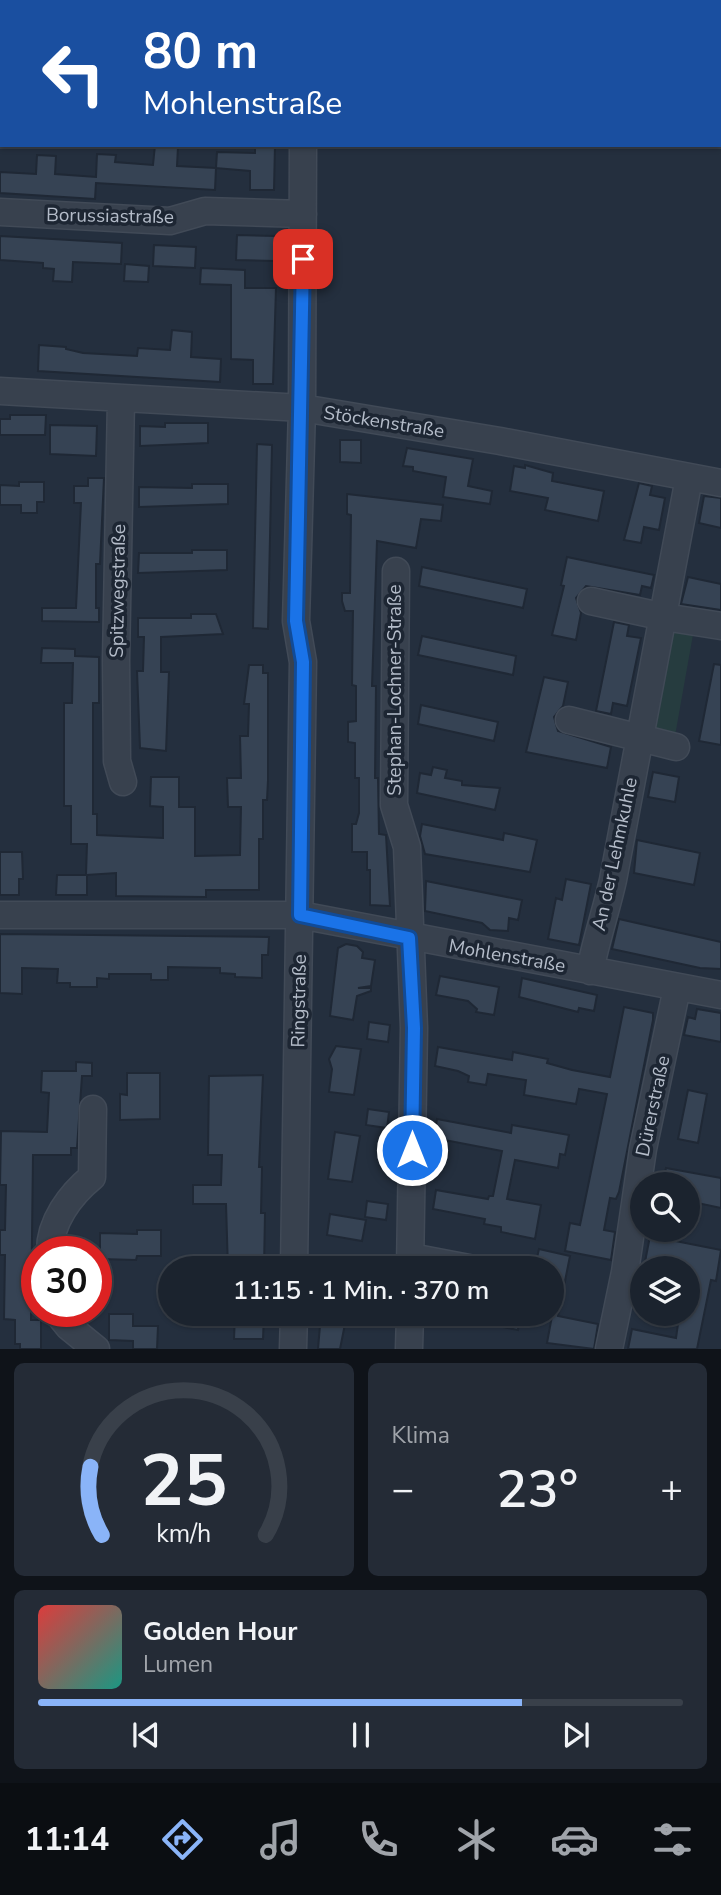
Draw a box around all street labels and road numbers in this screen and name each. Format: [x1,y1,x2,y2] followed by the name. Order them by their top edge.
[46,202,174,230] street label: Borussiastraße
[322,400,446,444] street label: Stöckenstraße
[104,524,132,658] street label: Spitzwegstraße
[382,584,408,796] street label: Stephan-Lochner-Straße
[586,775,644,933] street label: An der Lehmkuhle
[446,933,568,979] street label: Mohlenstraße
[285,954,313,1048] street label: Ringstraße
[630,1053,676,1159] street label: Dürerstraße

